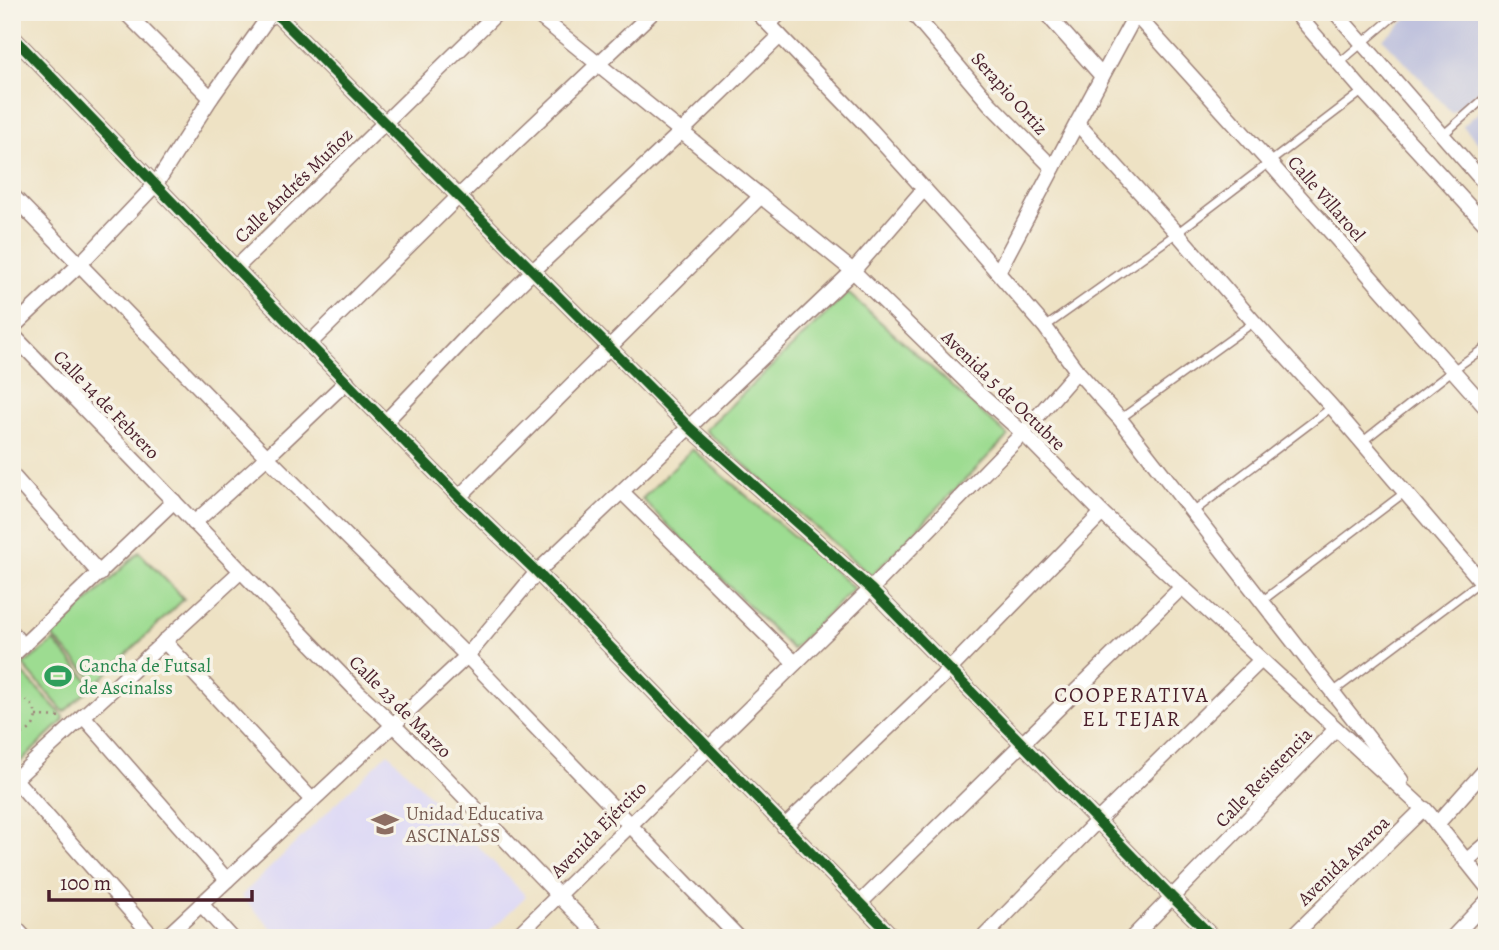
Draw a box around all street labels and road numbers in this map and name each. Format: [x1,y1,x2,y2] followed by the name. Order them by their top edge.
[965,46,1054,141] street label: Serapio Ortiz
[229,122,359,249] street label: Calle Andrés Muñoz
[1282,150,1371,248] street label: Calle Villaroel
[935,324,1071,457] street label: Avenida 5 de Octubre
[47,344,165,465] street label: Calle 14 de Febrero
[343,650,457,764] street label: Calle 23 de Marzo
[1209,722,1318,833] street label: Calle Resistencia
[544,776,653,884] street label: Avenida Ejército
[1291,810,1396,912] street label: Avenida Avaroa

